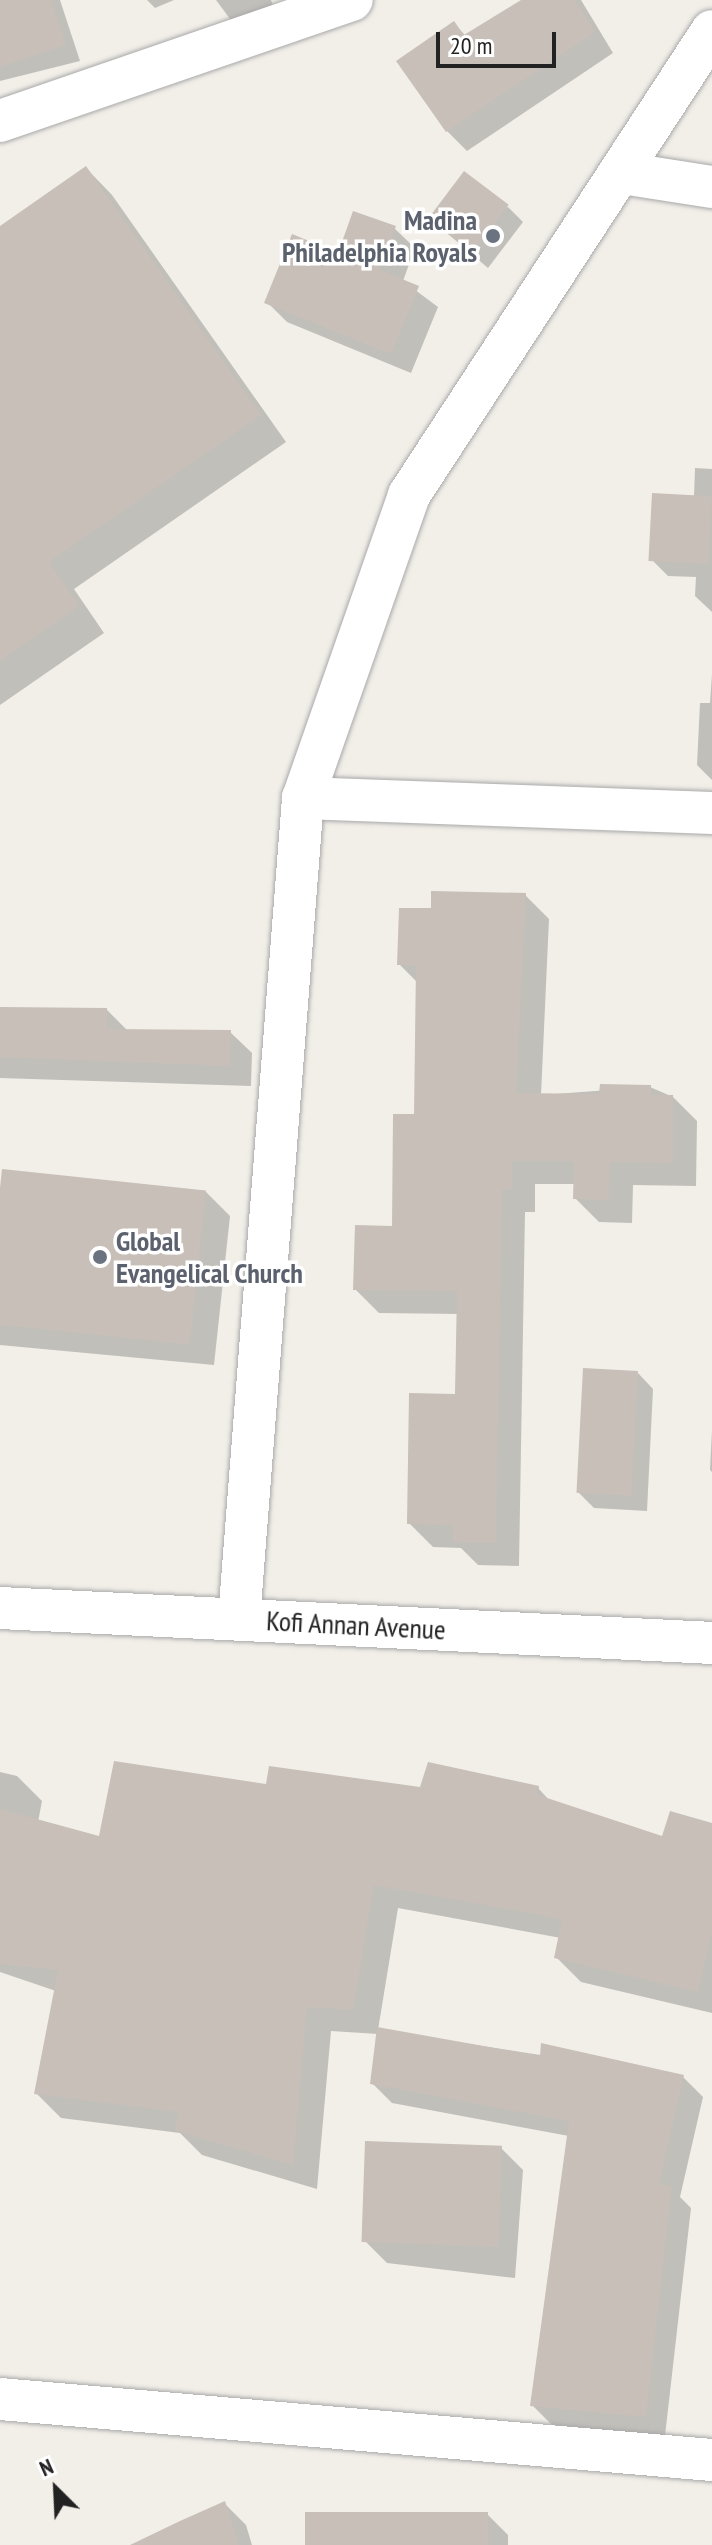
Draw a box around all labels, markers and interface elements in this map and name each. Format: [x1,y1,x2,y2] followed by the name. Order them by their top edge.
[440,16,560,66] scale bar
[450,30,492,61] text: 20 m
[282,203,477,269] place label: Madina Philadelphia Royals
[484,227,502,245] marker: Madina Philadelphia Royals
[116,1224,303,1290] place label: Global Evangelical Church
[91,1248,109,1266] marker: Global Evangelical Church
[265,1603,447,1647] street label: Kofi Annan Avenue
[16,2449,96,2529] north arrow
[35,2452,57,2482] text: N

